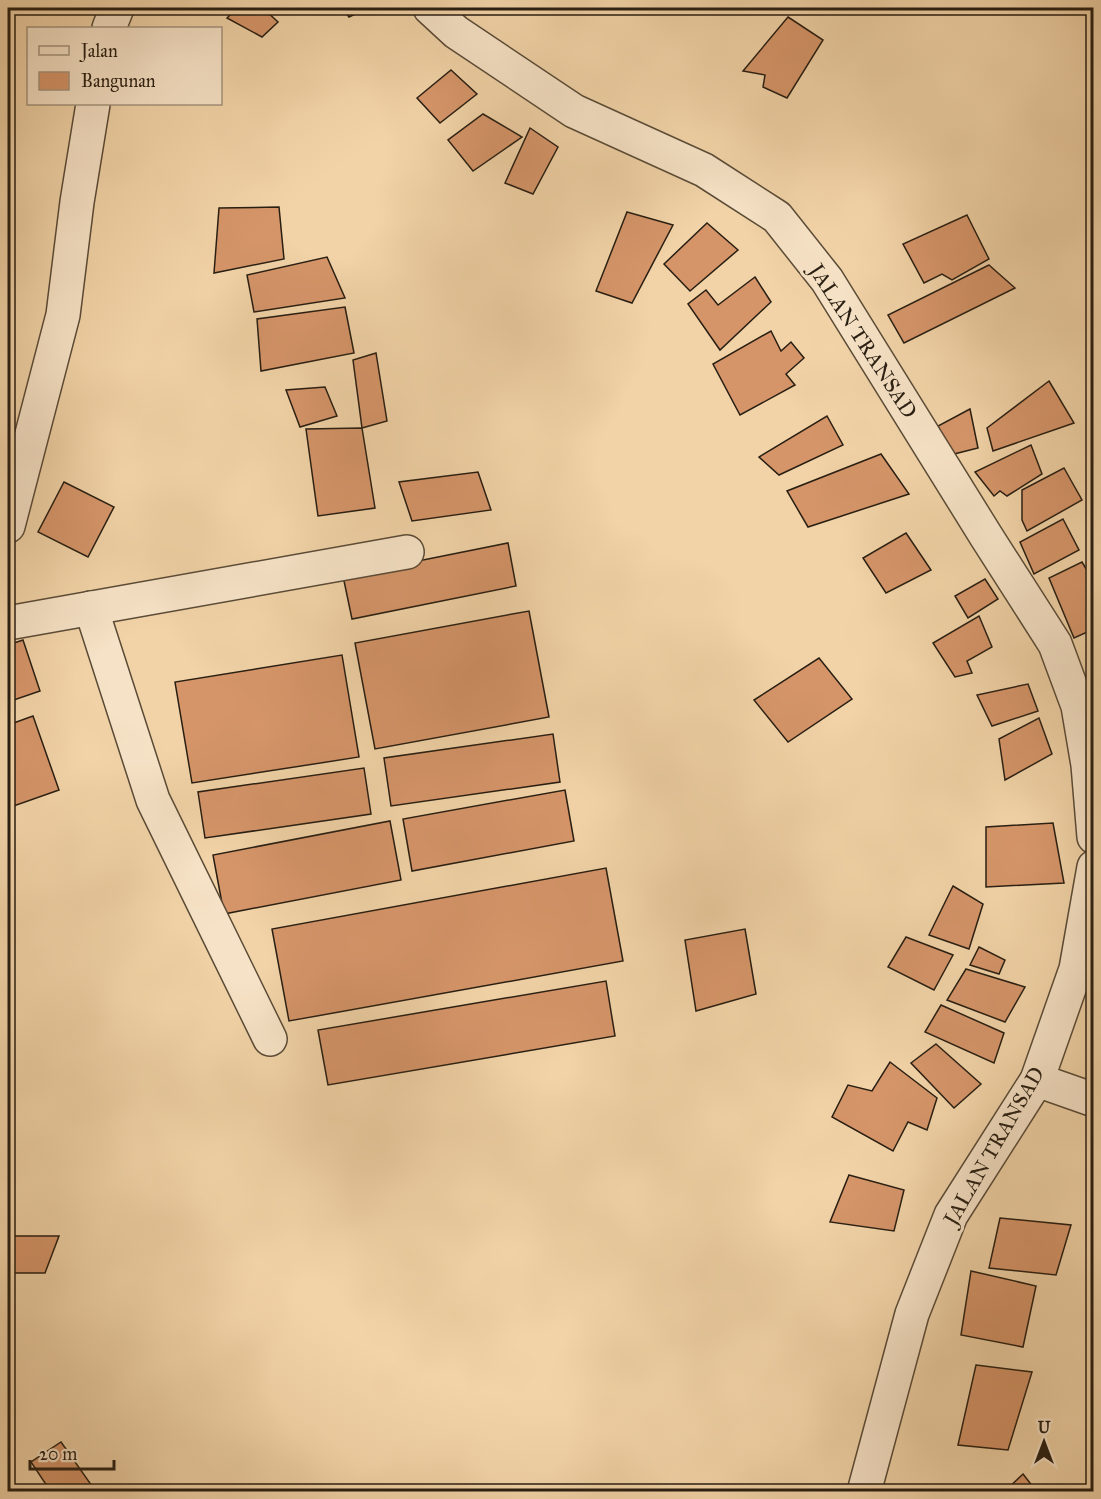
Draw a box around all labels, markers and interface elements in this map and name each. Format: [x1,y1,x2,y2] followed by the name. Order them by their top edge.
[27,27,222,105] legend
[79,40,118,63] text: Jalan
[81,70,156,93] text: Bangunan
[802,257,923,423] street label: JALAN TRANSAD
[937,1062,1050,1232] street label: JALAN TRANSAD
[1014,1412,1074,1472] north arrow
[1038,1418,1051,1437] text: U
[30,1433,114,1471] scale bar
[39,1443,77,1465] text: 20 m

